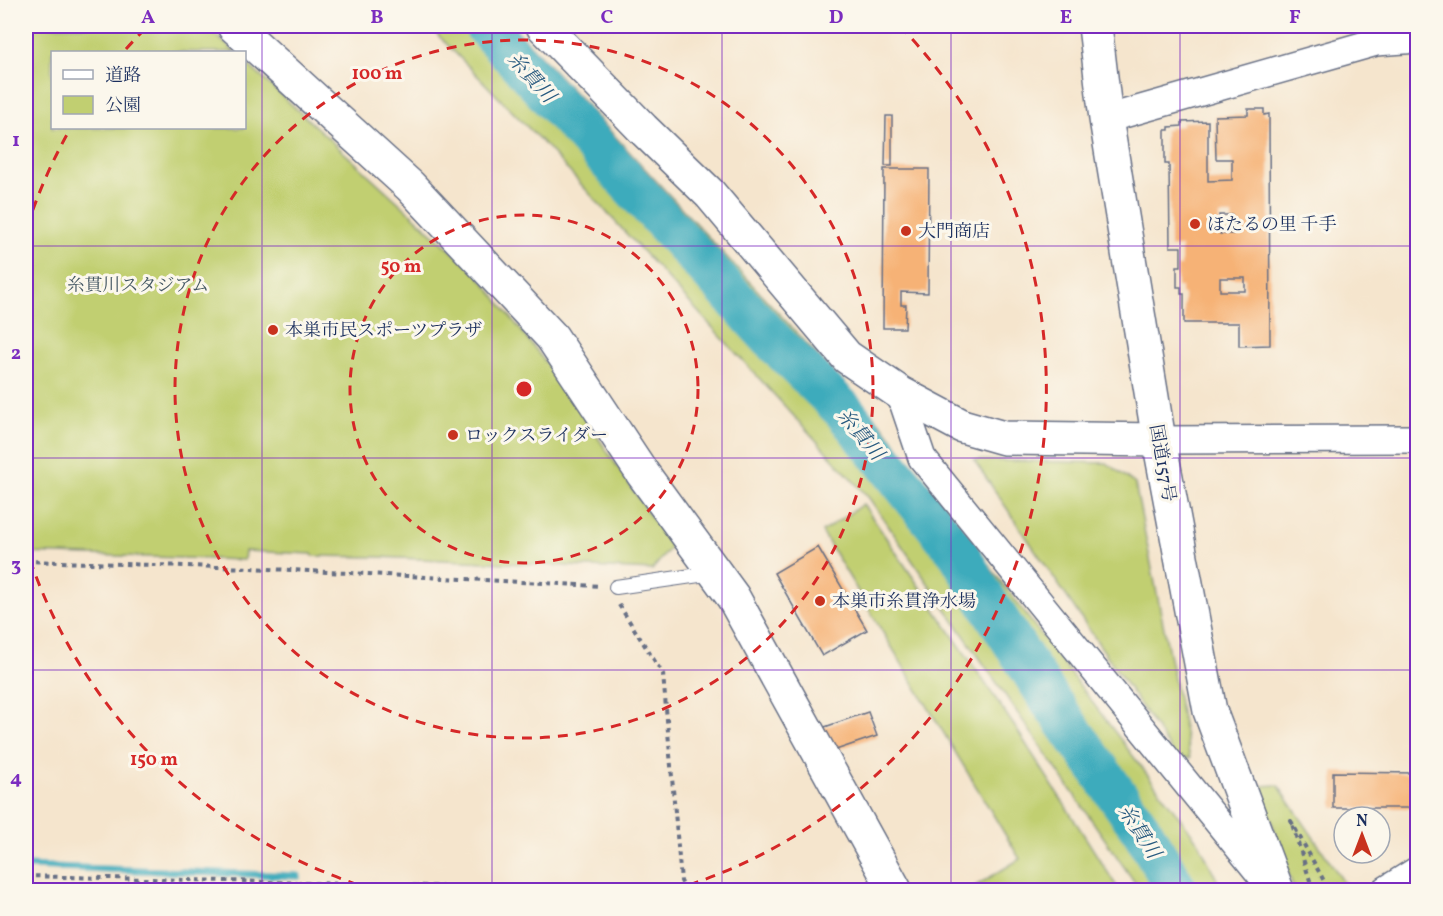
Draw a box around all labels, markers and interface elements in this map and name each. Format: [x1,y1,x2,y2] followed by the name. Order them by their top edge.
[141,4,155,32] text: A
[370,4,384,32] text: B
[601,4,614,32] text: C
[829,4,843,32] text: D
[1060,4,1072,32] text: E
[1289,4,1301,32] text: F
[500,47,562,111] water label: 糸貫川
[51,51,246,129] legend
[352,62,402,87] text: 100 m
[105,64,141,89] text: 道路
[105,94,141,119] text: 公園
[12,127,20,155] text: 1
[1207,213,1337,238] place label: ほたるの里 千手
[1188,217,1202,231] marker: ほたるの里 千手
[918,220,990,245] place label: 大門商店
[899,224,913,238] marker: 大門商店
[381,255,421,280] text: 50 m
[67,274,209,299] park label: 糸貫川スタジアム
[285,319,482,344] place label: 本巣市民スポーツプラザ
[266,323,280,337] marker: 本巣市民スポーツプラザ
[11,340,21,368] text: 2
[514,379,534,399] centre of rings
[829,403,891,469] water label: 糸貫川
[1142,422,1181,504] street label: 国道157号
[465,424,608,449] place label: ロックスライダー
[446,428,460,442] marker: ロックスライダー
[11,552,21,580] text: 3
[832,590,976,615] place label: 本巣市糸貫浄水場
[813,594,827,608] marker: 本巣市糸貫浄水場
[130,748,178,773] text: 150 m
[10,765,22,793] text: 4
[1110,799,1167,867] water label: 糸貫川
[1332,805,1392,865] north arrow
[1356,811,1368,833] text: N

